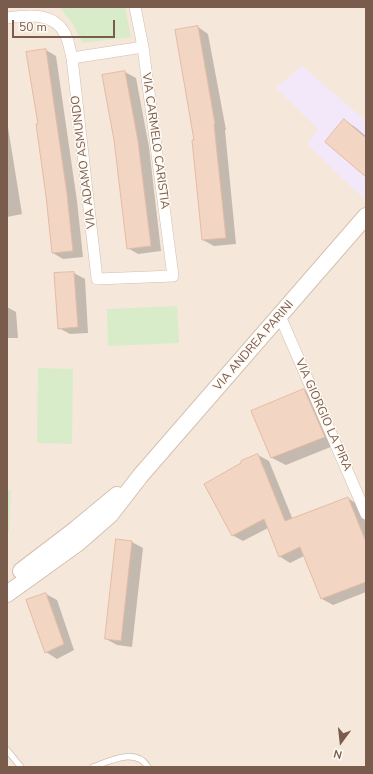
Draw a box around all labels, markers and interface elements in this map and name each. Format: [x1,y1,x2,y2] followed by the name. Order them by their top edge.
[14,12,117,38] scale bar
[19,19,47,35] text: 50 m
[138,72,172,210] street label: VIA CARMELO CARISTIA
[69,95,99,229] street label: VIA ADAMO ASMUNDO
[211,298,297,394] street label: VIA ANDREA PARINI
[292,357,354,473] street label: VIA GIORGIO LA PIRA
[321,722,361,762] north arrow
[332,746,344,762] text: N

